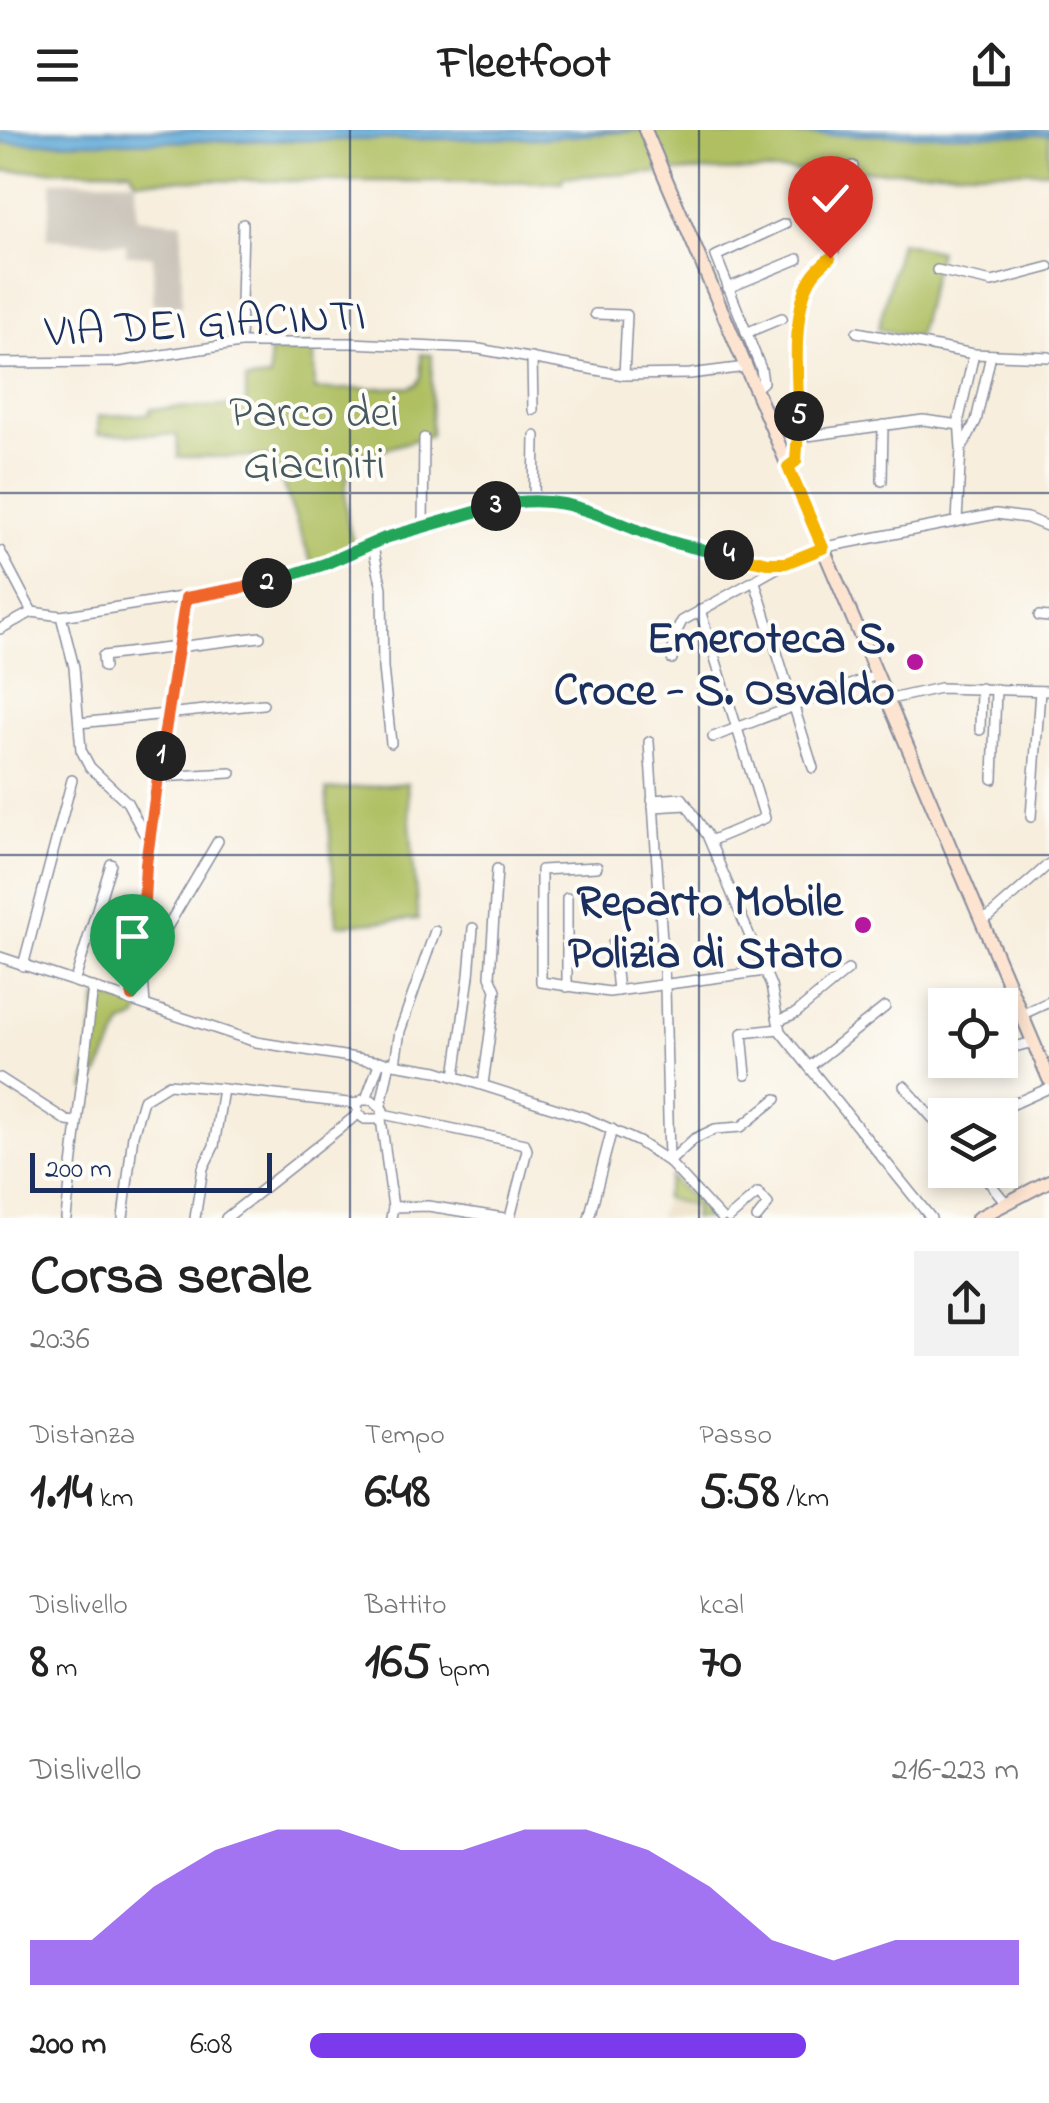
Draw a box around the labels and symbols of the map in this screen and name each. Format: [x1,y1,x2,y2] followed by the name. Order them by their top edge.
[788,156,873,259] pin
[42,285,367,367] street label: VIA DEI GIACINTI
[229,382,399,500] park label: Parco dei Giaciniti
[774,391,824,441] pin: 5
[471,481,521,531] pin: 3
[704,530,754,580] pin: 4
[242,558,292,608] pin: 2
[554,608,895,726] place label: Emeroteca S. Croce - S. Osvaldo
[904,651,926,673] marker: Emeroteca S. Croce - S. Osvaldo
[136,731,186,781] pin: 1
[568,871,845,989] place label: Reparto Mobile Polizia di Stato
[90,894,175,997] pin
[852,914,874,936] marker: Reparto Mobile Polizia di Stato
[30,1148,272,1192] scale bar

